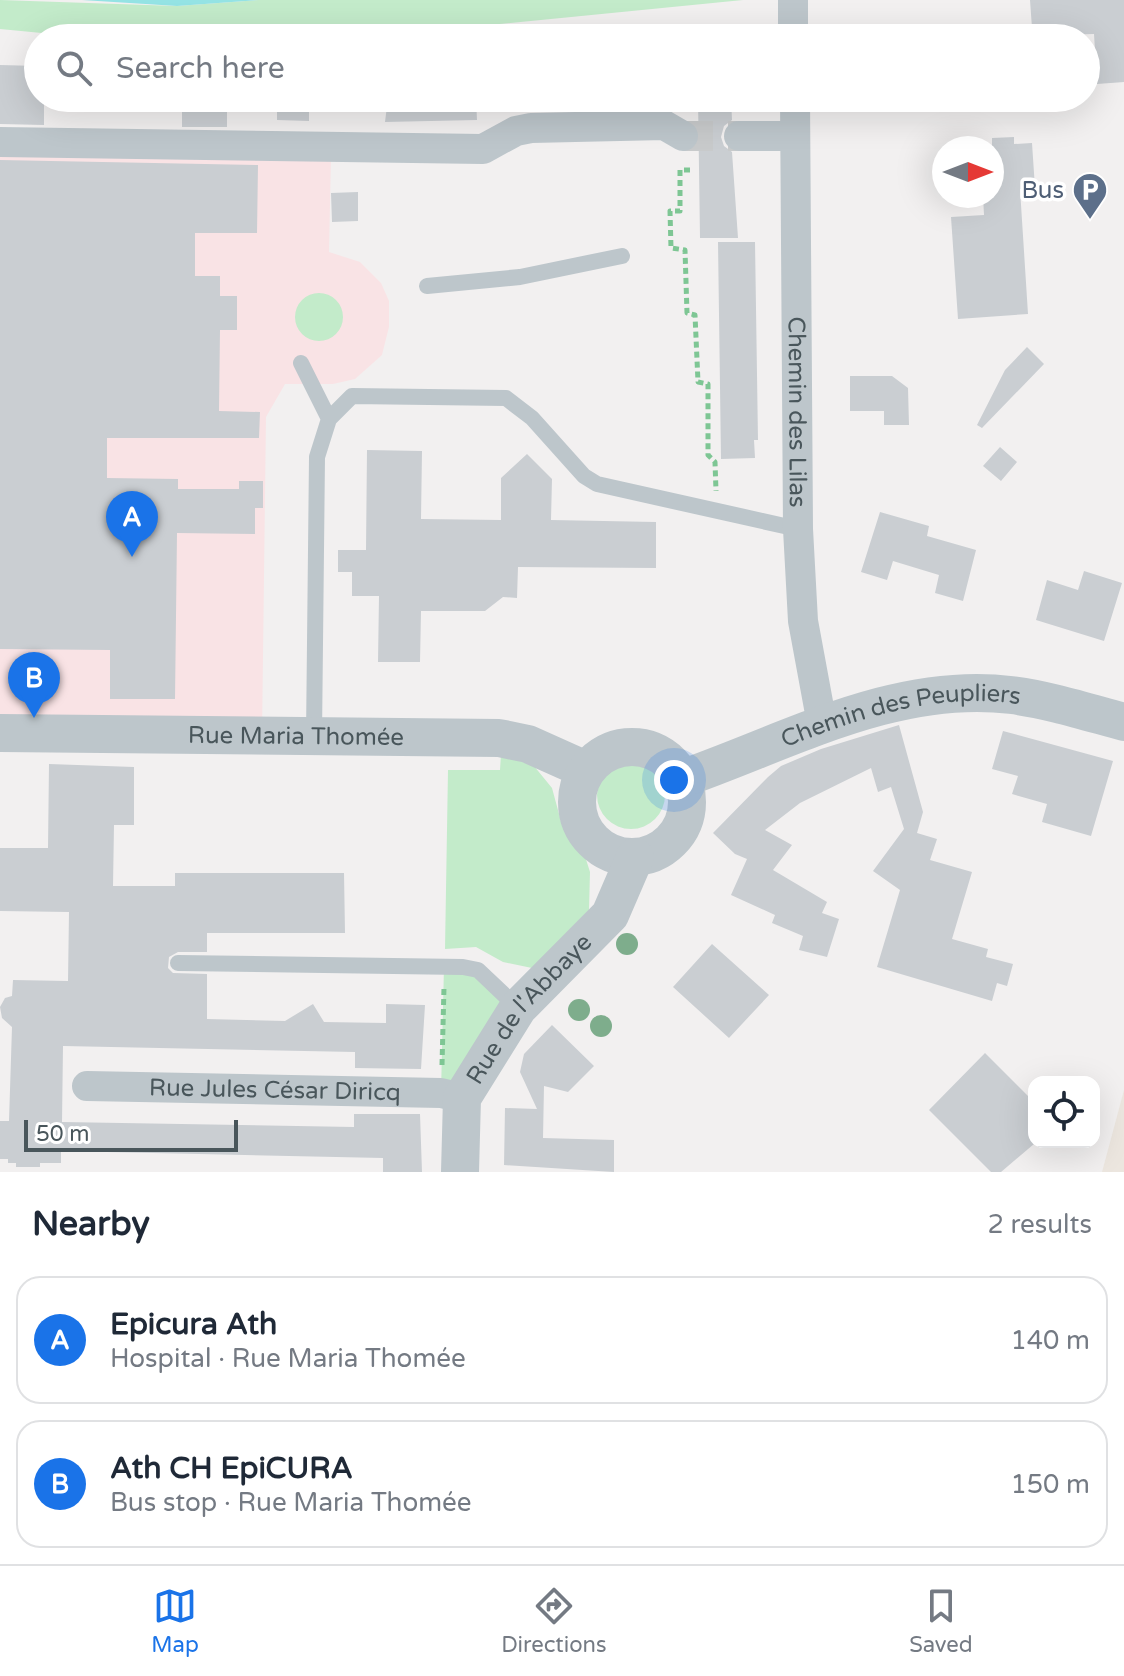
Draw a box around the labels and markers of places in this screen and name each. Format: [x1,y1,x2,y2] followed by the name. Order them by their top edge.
[1071,171,1109,221] parking icon: Bus
[1021,176,1064,205] place label: Bus
[106,491,158,557] pin: A
[8,652,60,718] pin: B

